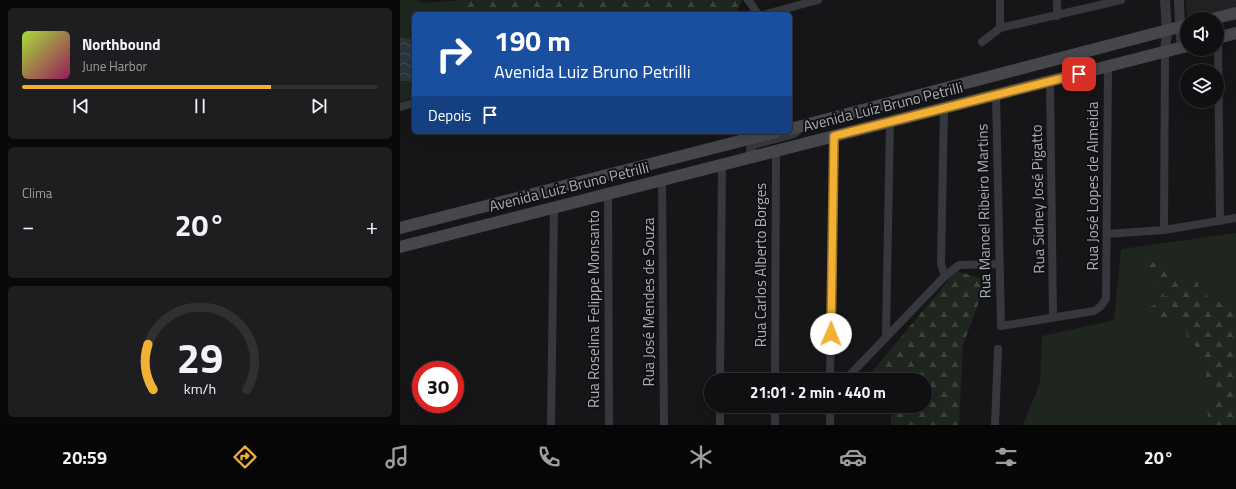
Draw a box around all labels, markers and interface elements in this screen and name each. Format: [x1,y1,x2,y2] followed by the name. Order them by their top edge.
[1180,12,1224,108] map controls
[1180,12,1224,56] button: sound
[494,19,571,62] text: 190 m
[428,28,480,80] icon: right
[82,33,161,56] text: Northbound
[82,56,147,76] text: June Harbor
[1062,57,1096,91] pin
[494,58,691,85] text: Avenida Luiz Bruno Petrilli
[1068,63,1090,85] icon: arrive
[1180,64,1224,108] button: layers
[801,76,965,137] street label: Avenida Luiz Bruno Petrilli
[70,95,92,117] icon: previous
[189,95,211,117] icon: pause
[308,95,330,117] icon: next
[1081,101,1104,270] street label: Rua José Lopes de Almeida
[428,104,471,127] text: Depois
[479,104,501,126] icon: arrive
[970,123,997,299] street label: Rua Manoel Ribeiro Martins
[1025,124,1050,274] street label: Rua Sidney José Pigatto
[487,156,651,217] street label: Avenida Luiz Bruno Petrilli
[22,183,52,203] text: Clima
[749,183,772,347] street label: Rua Carlos Alberto Borges
[175,202,225,248] text: 20°
[22,209,34,243] text: −
[366,209,378,243] text: +
[582,210,605,408] street label: Rua Roselina Felippe Monsanto
[637,217,660,387] street label: Rua José Mendes de Souza
[810,313,852,355] position arrow
[177,325,223,388] text: 29
[412,361,464,413] speed limit sign: 30
[184,377,216,399] text: km/h
[750,381,886,404] text: 21:01 · 2 min · 440 m
[231,443,259,471] icon: directions
[383,443,411,471] icon: music
[535,443,563,471] icon: phone
[687,443,715,471] icon: climate
[839,443,867,471] icon: car
[992,443,1020,471] icon: filters
[62,444,107,471] text: 20:59
[1144,444,1174,471] text: 20°

